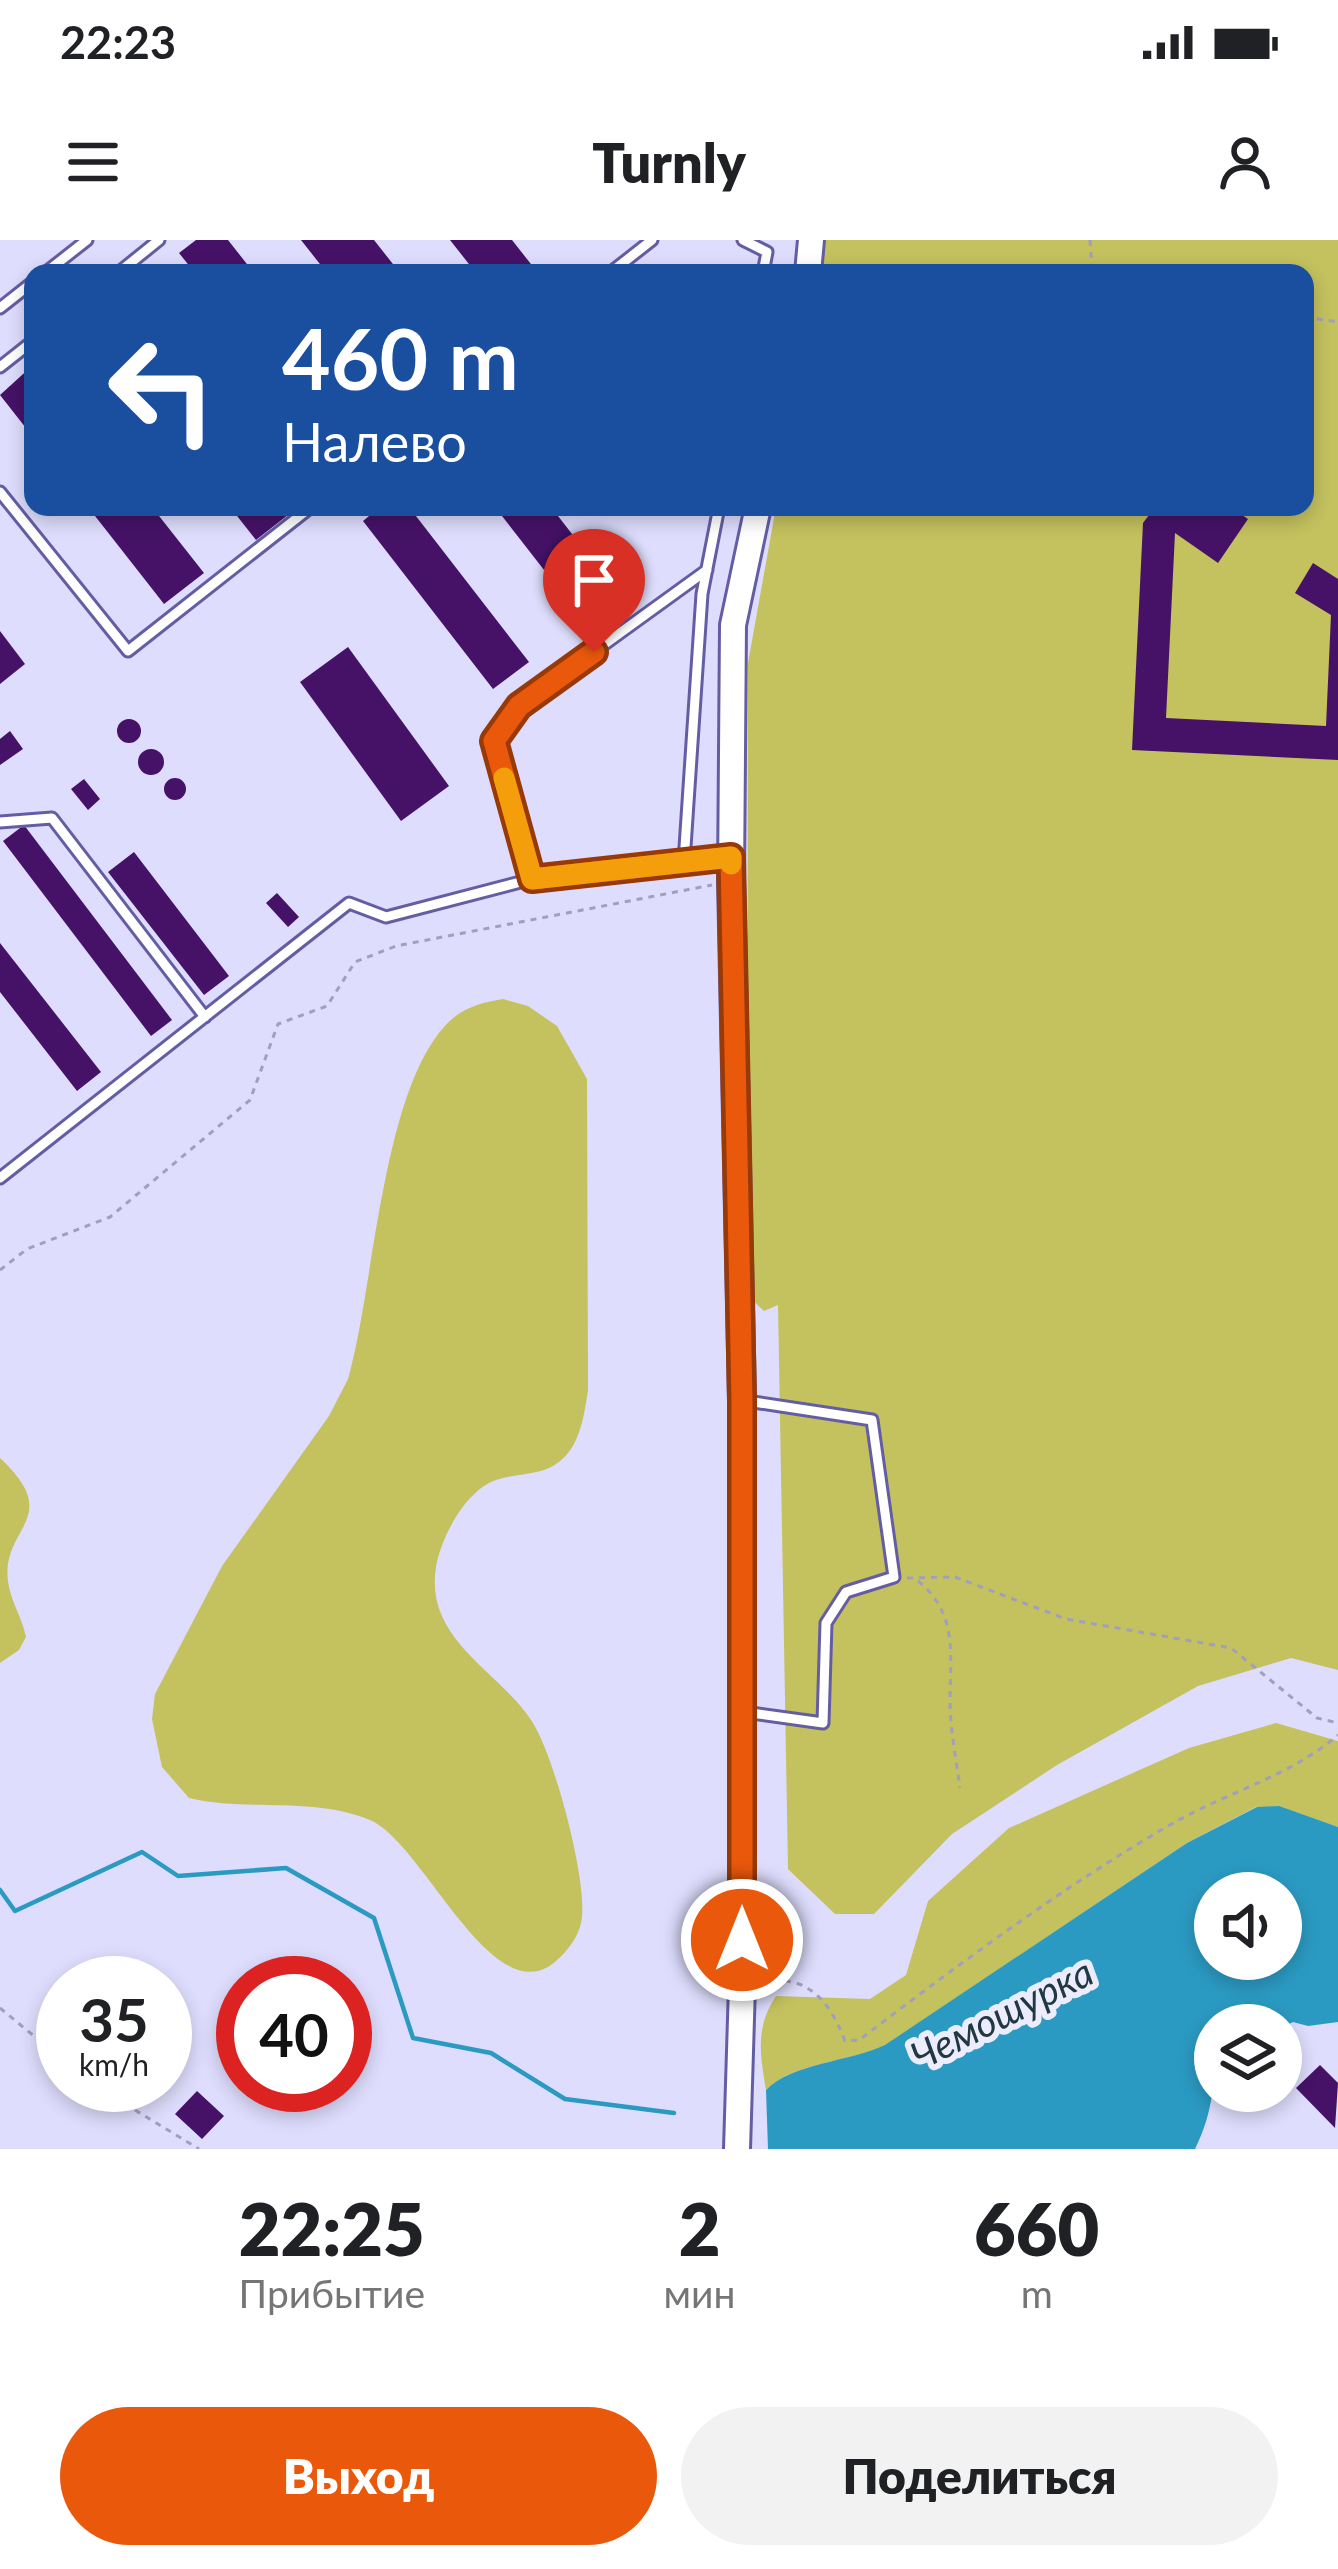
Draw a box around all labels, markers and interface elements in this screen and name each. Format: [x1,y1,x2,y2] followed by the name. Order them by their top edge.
[60,15,176,69] text: 22:23
[60,129,126,195] icon: menu
[1212,129,1278,195] icon: person
[592,130,746,195] text: Turnly
[282,307,519,408] text: 460 m
[84,312,240,468] icon: left
[282,409,467,474] text: Налево
[543,529,645,652] pin
[561,547,627,613] icon: arrive
[1194,1872,1302,2112] map controls
[1194,1872,1302,1980] button: sound
[679,1877,805,2003] position arrow
[903,1948,1100,2078] water label: Чемошурка
[216,1956,372,2112] speed limit sign: 40
[79,1983,149,2055] text: 35
[1194,2004,1302,2112] button: layers
[79,2046,149,2082] text: km/h
[239,2185,425,2271] text: 22:25
[679,2185,720,2271] text: 2
[974,2185,1099,2271] text: 660
[239,2270,425,2316] text: Прибытие
[664,2270,736,2316] text: мин
[1021,2270,1053,2316] text: m
[60,2407,657,2545] button: Выход
[681,2407,1278,2545] button: Поделиться

